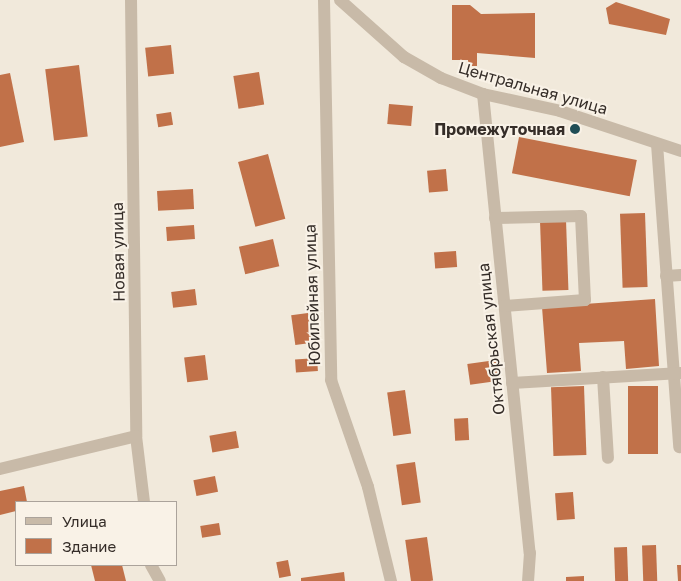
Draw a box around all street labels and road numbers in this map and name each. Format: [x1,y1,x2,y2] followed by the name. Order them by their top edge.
[456,57,610,119] street label: Центральная улица
[108,202,128,302] street label: Новая улица
[300,224,324,366] street label: Юбилейная улица
[473,262,509,416] street label: Октябрьская улица

